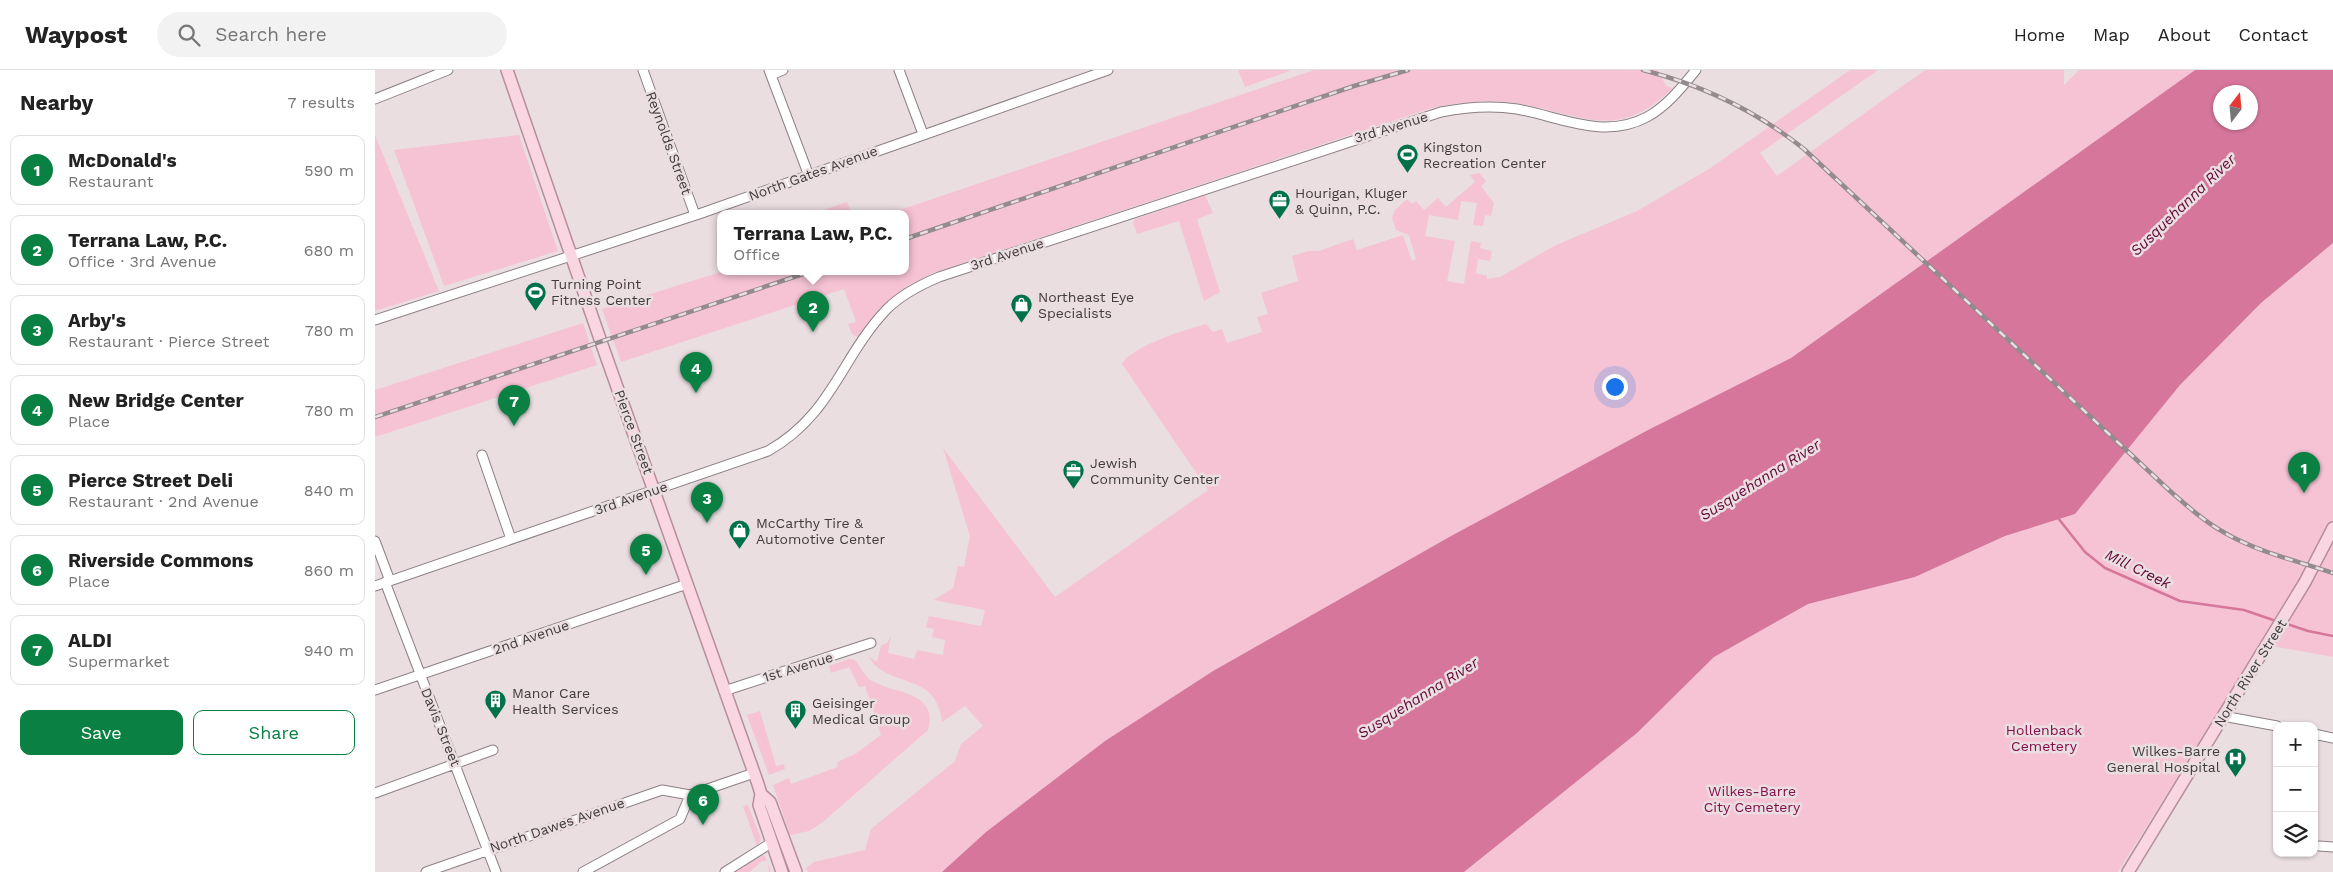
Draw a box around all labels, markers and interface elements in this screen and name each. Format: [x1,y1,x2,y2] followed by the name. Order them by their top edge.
[157,12,507,57] search box
[25,21,127,49] text: Waypost
[175,21,203,49] icon: search
[215,23,327,46] text: Search here
[2014,24,2065,45] text: Home
[2093,24,2130,45] text: Map
[2158,24,2210,45] text: About
[2238,24,2308,45] text: Contact
[2213,85,2258,130] north arrow
[643,89,695,197] street label: Reynolds Street
[20,90,93,115] text: Nearby
[288,93,355,112] text: 7 results
[1352,108,1430,146] street label: 3rd Avenue
[1423,139,1547,171] place label: Kingston Recreation Center
[746,142,880,204] street label: North Gates Avenue
[1395,143,1419,174] sports icon: Kingston Recreation Center
[68,149,177,172] text: McDonald's
[2127,150,2240,260] water label: Susquehanna River
[34,161,40,180] text: 1
[304,161,354,180] text: 590 m
[68,172,154,191] text: Restaurant
[1295,185,1408,217] place label: Hourigan, Kluger & Quinn, P.C.
[1267,189,1291,220] office icon: Hourigan, Kluger & Quinn, P.C.
[717,210,909,275] popup
[733,222,893,245] text: Terrana Law, P.C.
[68,229,227,252] text: Terrana Law, P.C.
[968,235,1046,273] street label: 3rd Avenue
[32,241,42,260] text: 2
[304,241,354,260] text: 680 m
[733,245,780,264] text: Office
[68,252,217,271] text: Office · 3rd Avenue
[551,276,652,308] place label: Turning Point Fitness Center
[523,280,547,311] sports icon: Turning Point Fitness Center
[1038,289,1134,321] place label: Northeast Eye Specialists
[797,291,829,332] pin: 2
[1010,293,1034,324] shop icon: Northeast Eye Specialists
[68,309,126,332] text: Arby's
[32,321,42,340] text: 3
[305,321,354,340] text: 780 m
[68,332,269,351] text: Restaurant · Pierce Street
[680,352,712,393] pin: 4
[1602,374,1628,400] your location
[498,385,530,426] pin: 7
[611,388,657,477] street label: Pierce Street
[68,389,244,412] text: New Bridge Center
[32,401,42,420] text: 4
[305,401,354,420] text: 780 m
[68,412,110,431] text: Place
[1696,435,1825,524] water label: Susquehanna River
[2288,452,2320,493] pin: 1
[1090,455,1219,487] place label: Jewish Community Center
[1062,459,1086,490] office icon: Jewish Community Center
[68,469,233,492] text: Pierce Street Deli
[592,478,670,518] street label: 3rd Avenue
[32,481,42,500] text: 5
[304,481,354,500] text: 840 m
[691,482,723,523] pin: 3
[68,492,259,511] text: Restaurant · 2nd Avenue
[756,515,886,547] place label: McCarthy Tire & Automotive Center
[728,519,752,550] shop icon: McCarthy Tire & Automotive Center
[630,534,662,575] pin: 5
[2102,545,2175,593] water label: Mill Creek
[68,549,253,572] text: Riverside Commons
[32,561,42,580] text: 6
[304,561,354,580] text: 860 m
[68,572,110,591] text: Place
[2210,616,2290,730] street label: North River Street
[491,617,571,657] street label: 2nd Avenue
[68,629,112,652] text: ALDI
[32,641,42,660] text: 7
[304,641,354,660] text: 940 m
[761,649,835,685] street label: 1st Avenue
[68,652,169,671] text: Supermarket
[1354,653,1483,742] water label: Susquehanna River
[418,685,464,769] street label: Davis Street
[512,685,619,717] place label: Manor Care Health Services
[484,689,508,720] building icon: Manor Care Health Services
[812,695,910,727] place label: Geisinger Medical Group
[784,699,808,730] building icon: Geisinger Medical Group
[20,710,183,755] button: Save
[193,710,355,755] button: Share
[2006,722,2082,754] park label: Hollenback Cemetery
[2273,722,2318,857] map controls
[2273,722,2318,767] button: +
[2107,743,2221,775] place label: Wilkes-Barre General Hospital
[2224,747,2248,778] hospital icon: Wilkes-Barre General Hospital
[2273,767,2318,812] button: −
[1704,783,1801,815] park label: Wilkes-Barre City Cemetery
[687,784,719,825] pin: 6
[487,794,627,856] street label: North Dawes Avenue
[2273,812,2318,857] button: layers

